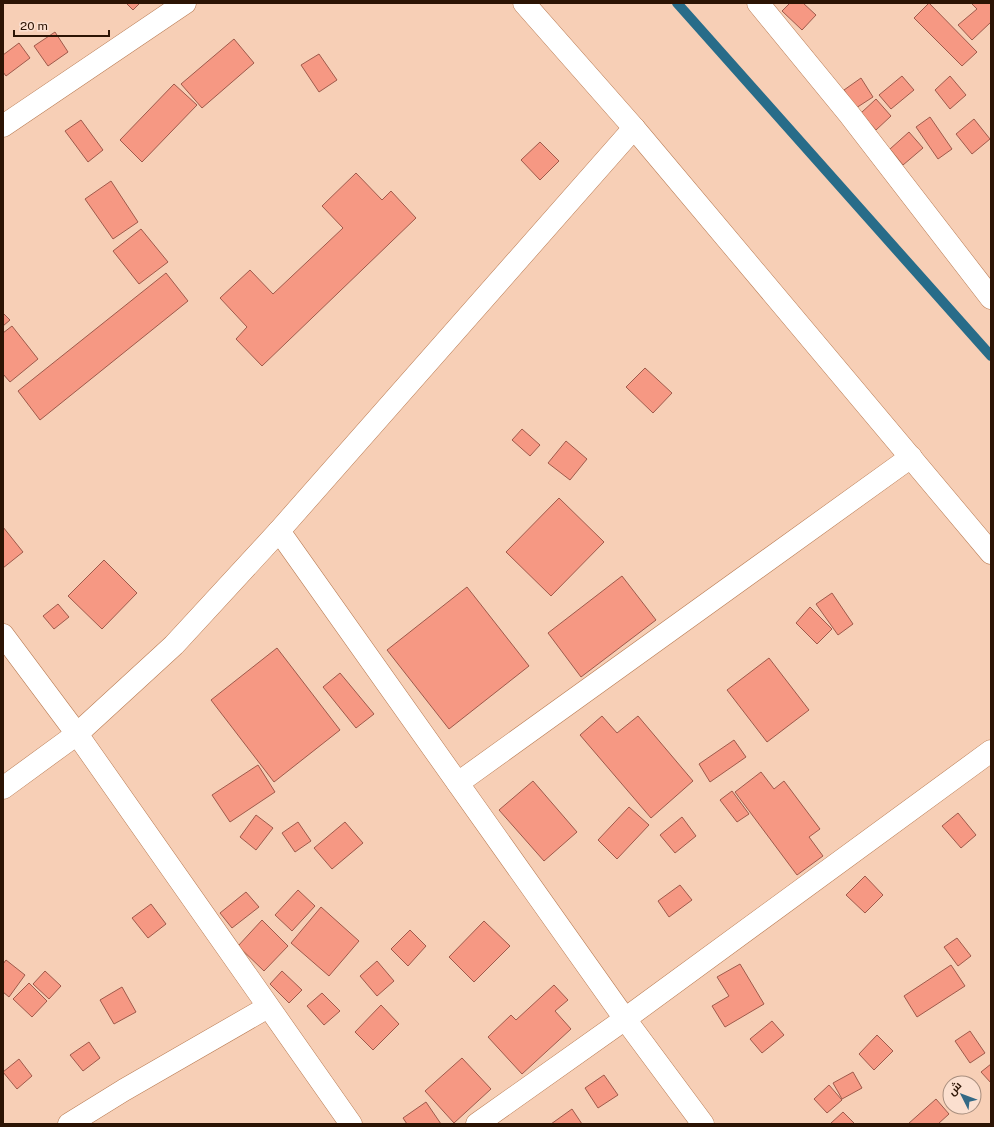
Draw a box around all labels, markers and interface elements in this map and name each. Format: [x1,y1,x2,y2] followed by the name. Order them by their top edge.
[14,12,109,38] scale bar
[20,19,48,33] text: 20 m
[942,1075,982,1115] north arrow
[945,1079,964,1098] text: ش

